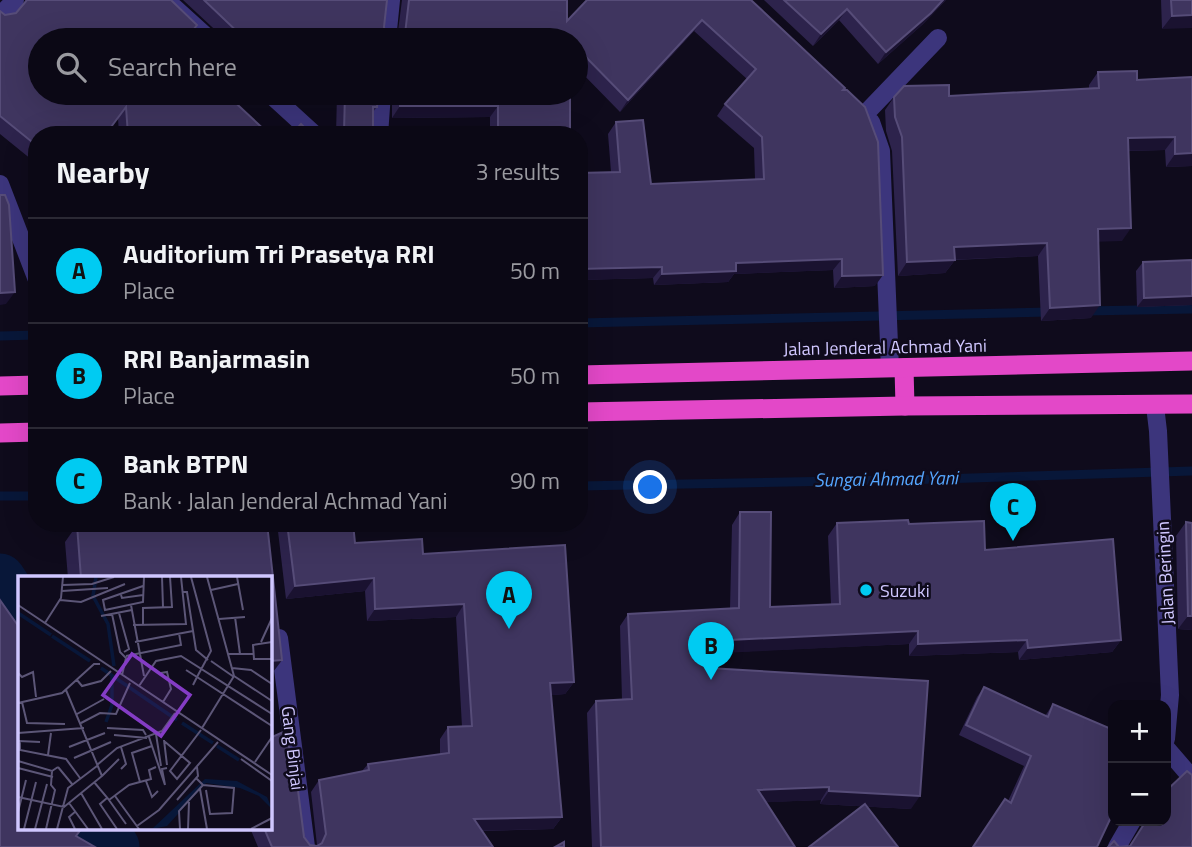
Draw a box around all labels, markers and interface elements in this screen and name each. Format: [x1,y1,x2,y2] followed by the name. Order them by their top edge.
[28,28,588,105] search box
[108,47,237,86] text: Search here
[52,48,90,86] icon: search
[56,149,149,195] text: Nearby
[476,154,560,189] text: 3 results
[123,234,435,273] text: Auditorium Tri Prasetya RRI
[72,253,86,288] text: A
[510,253,560,288] text: 50 m
[123,273,175,308] text: Place
[783,332,987,362] street label: Jalan Jenderal Achmad Yani
[123,339,310,378] text: RRI Banjarmasin
[72,358,86,393] text: B
[510,358,560,393] text: 50 m
[123,378,175,413] text: Place
[123,444,248,483] text: Bank BTPN
[814,462,960,494] water label: Sungai Ahmad Yani
[73,463,85,498] text: C
[510,463,560,498] text: 90 m
[633,470,667,504] your location
[123,483,447,518] text: Bank · Jalan Jenderal Achmad Yani
[990,483,1036,541] pin: C
[1149,520,1181,626] street label: Jalan Beringin
[486,571,532,629] pin: A
[18,576,271,830] inset map
[880,577,930,604] place label: Suzuki
[858,582,874,598] marker: Suzuki
[688,622,734,680] pin: B
[1108,700,1171,826] map controls
[1108,700,1171,763] button: +
[274,704,312,792] street label: Gang Binjai
[1108,763,1171,826] button: −

